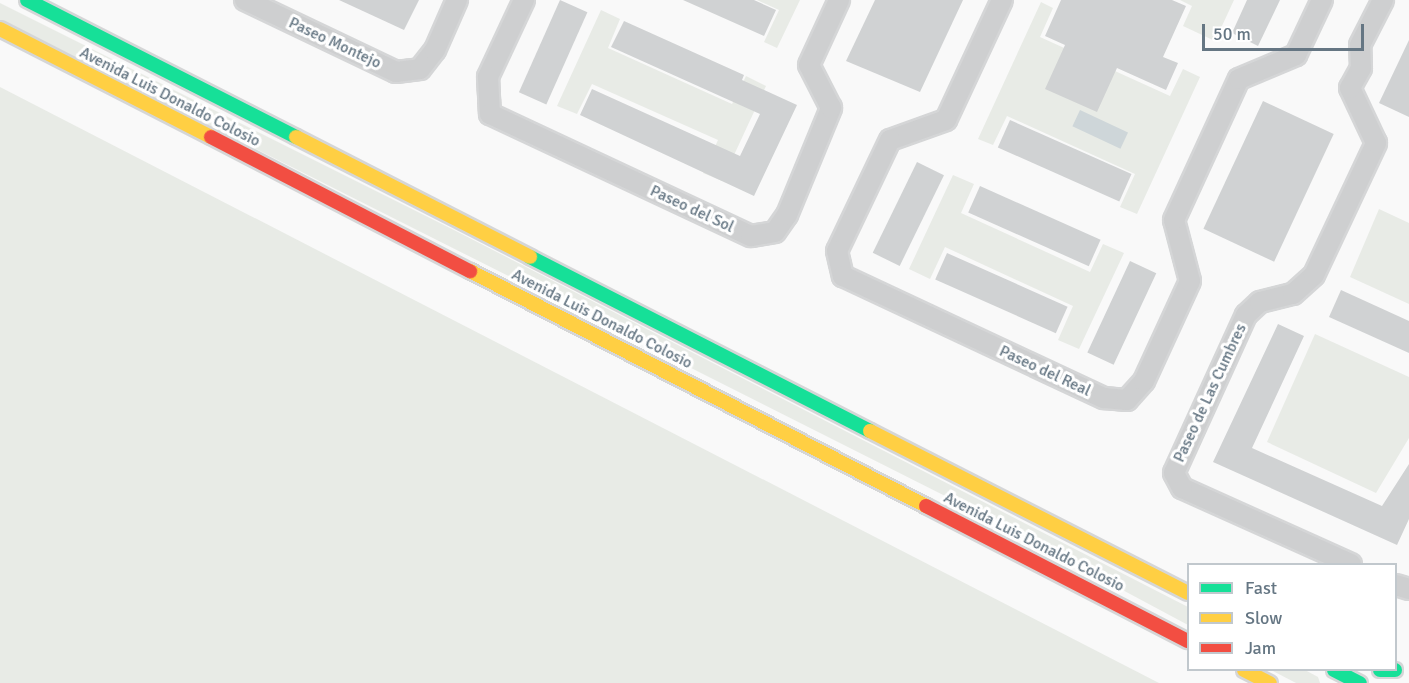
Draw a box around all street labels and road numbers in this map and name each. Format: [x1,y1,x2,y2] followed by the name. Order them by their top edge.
[286,13,384,73] street label: Paseo Montejo
[76,43,264,151] street label: Avenida Luis Donaldo Colosio
[647,181,737,237] street label: Paseo del Sol
[508,265,696,373] street label: Avenida Luis Donaldo Colosio
[1169,321,1251,465] street label: Paseo de Las Cumbres
[996,341,1094,401] street label: Paseo del Real
[940,488,1128,596] street label: Avenida Luis Donaldo Colosio

